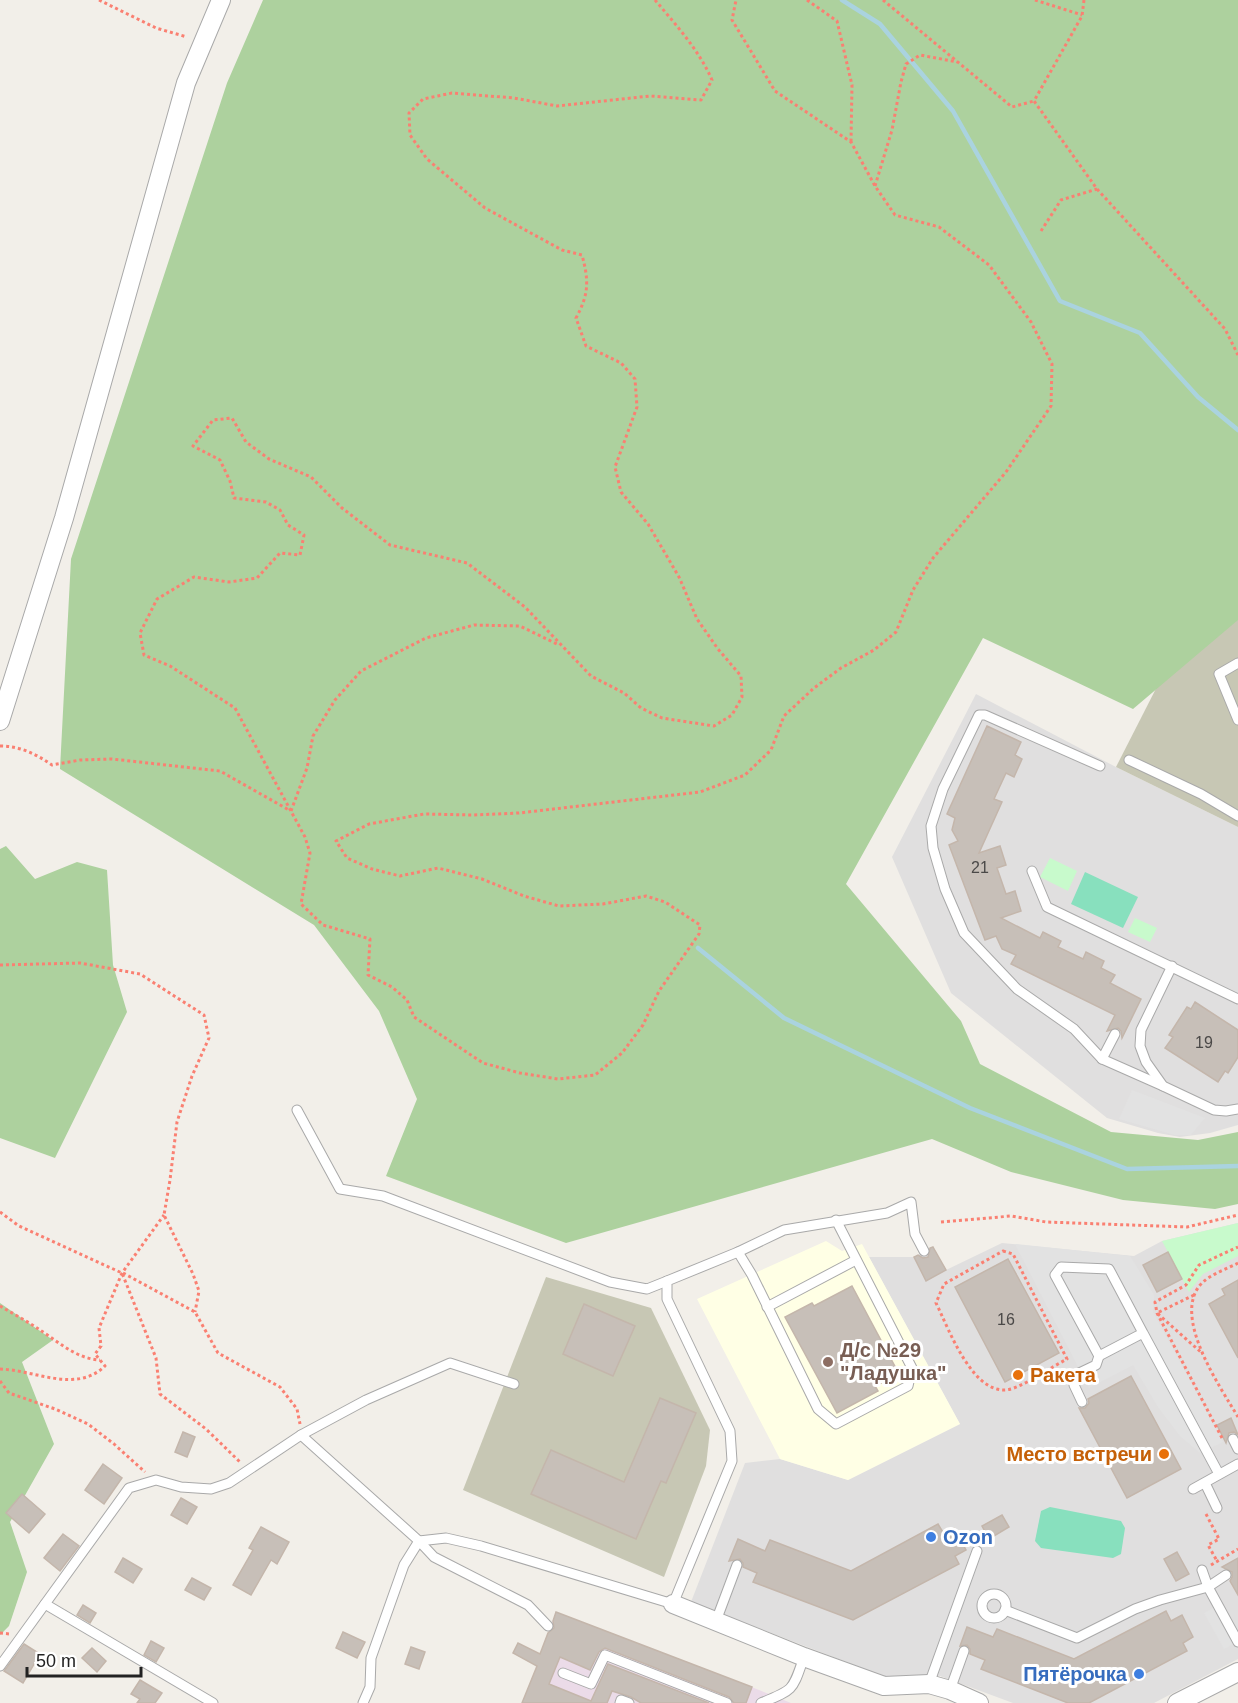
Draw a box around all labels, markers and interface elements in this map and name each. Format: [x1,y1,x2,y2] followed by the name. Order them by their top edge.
[971,859,989,876] house number: 21
[1195,1034,1213,1051] house number: 19
[997,1311,1015,1328] house number: 16
[840,1339,946,1384] place label: Д/с №29 "Ладушка"
[821,1355,835,1369] marker: Д/с №29 "Ладушка"
[1030,1364,1097,1386] place label: Ракета
[1011,1368,1025,1382] marker: Ракета
[1007,1443,1152,1465] place label: Место встречи
[1157,1447,1171,1461] marker: Место встречи
[943,1526,993,1548] place label: Ozon
[924,1530,938,1544] marker: Ozon
[27,1640,141,1678] scale bar
[36,1651,76,1671] text: 50 m
[1023,1663,1128,1685] place label: Пятёрочка
[1132,1667,1146,1681] marker: Пятёрочка

